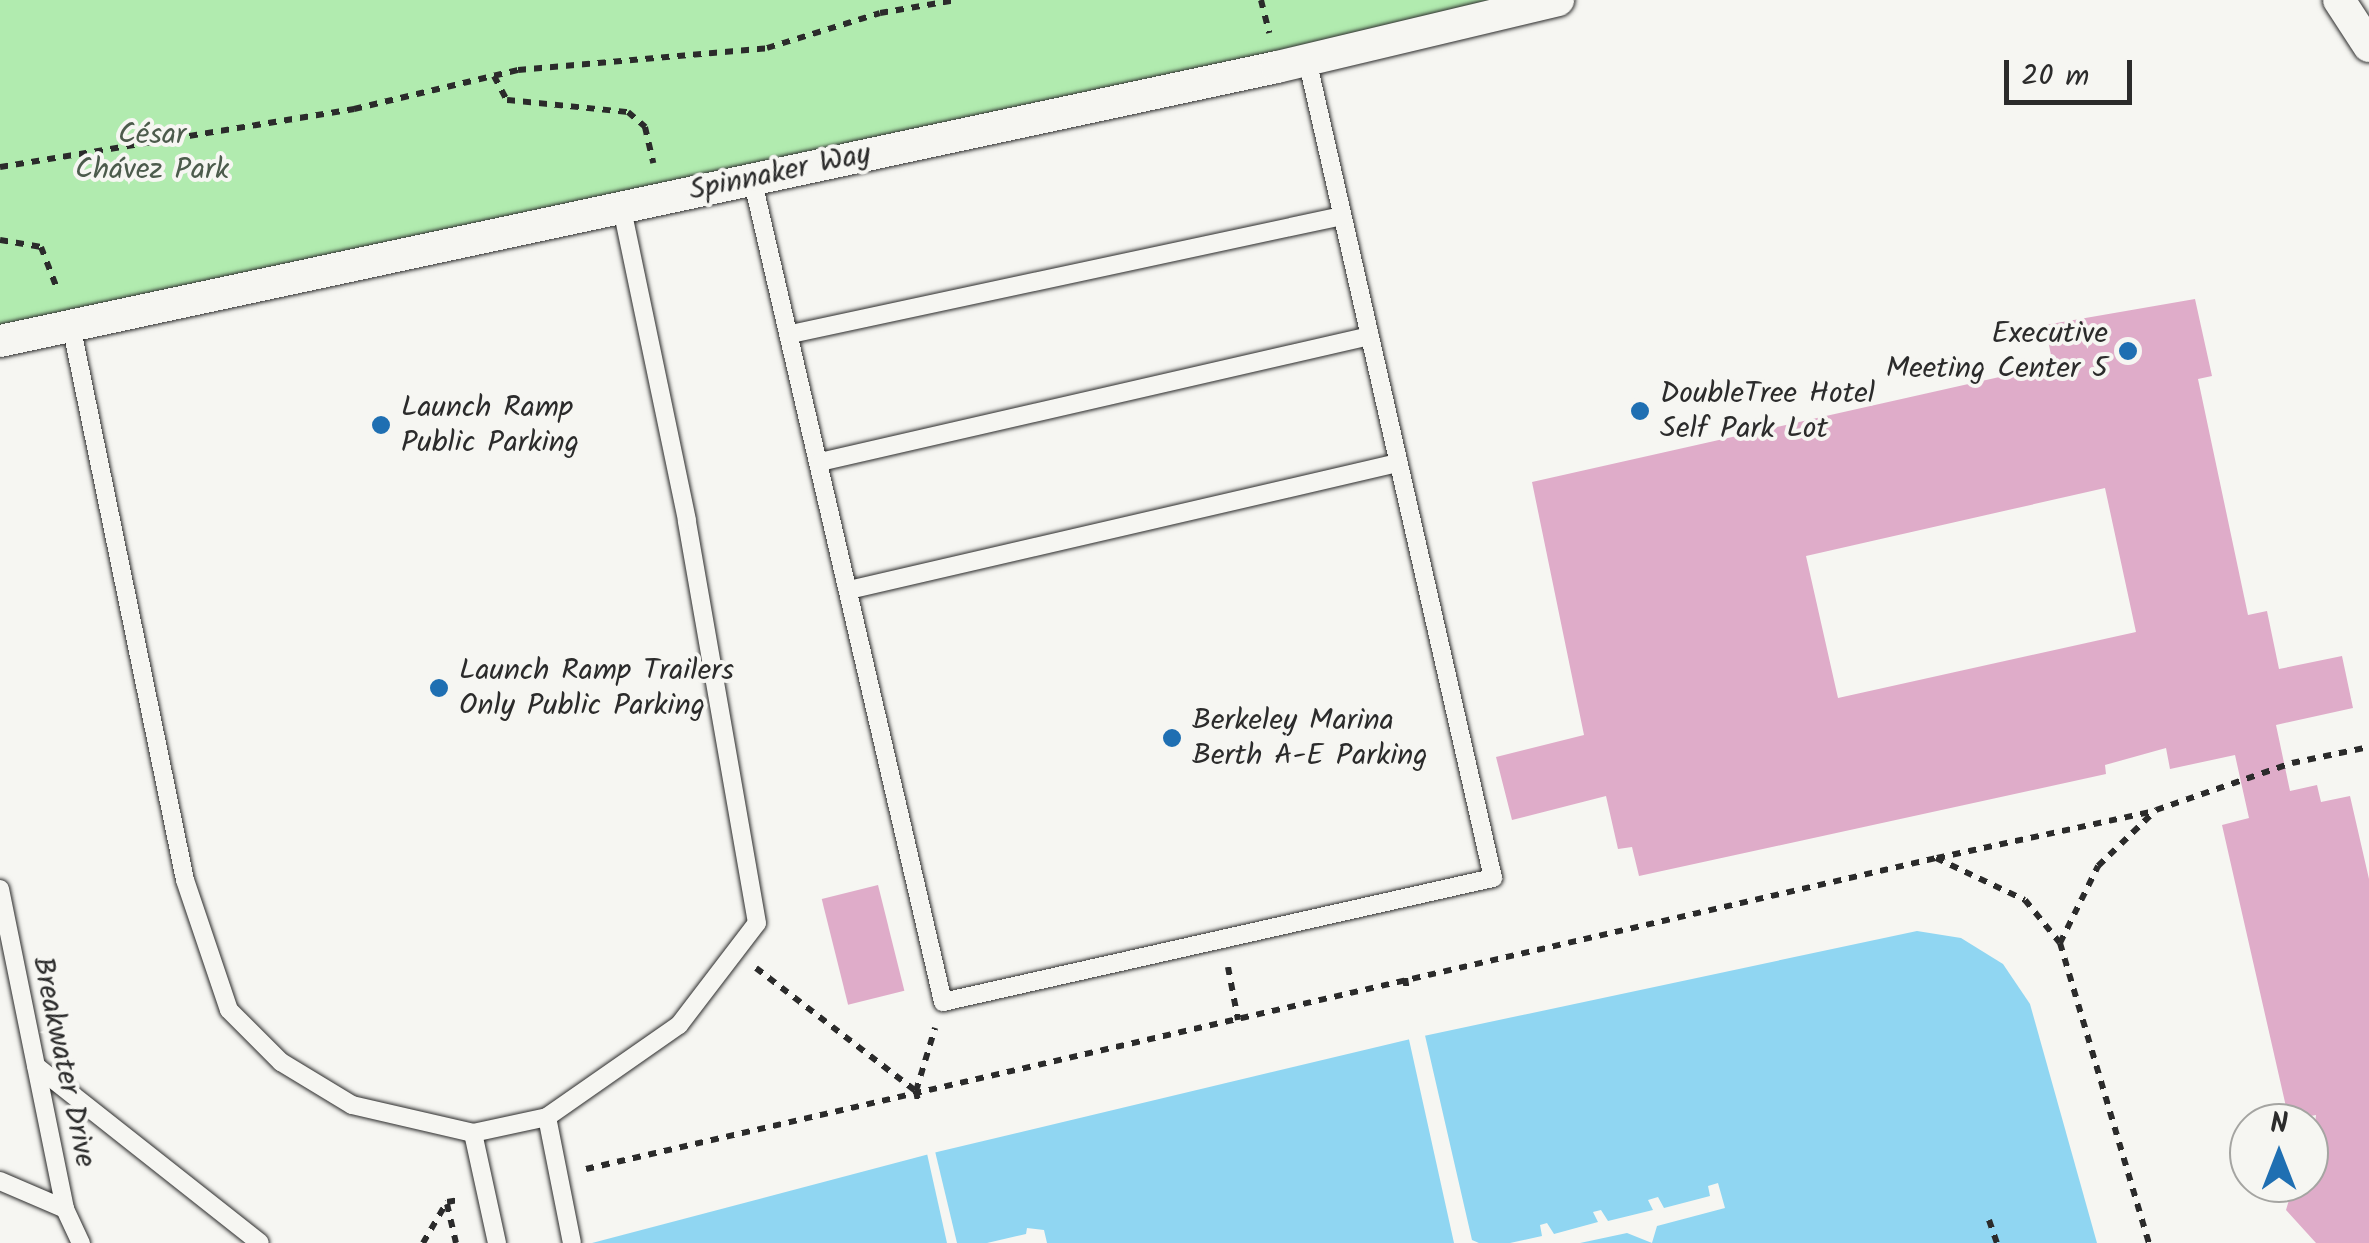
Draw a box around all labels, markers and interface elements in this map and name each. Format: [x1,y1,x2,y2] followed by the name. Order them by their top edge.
[2009,40,2136,102] scale bar
[2021,53,2089,101] text: 20 m
[75,117,229,188] park label: César Chávez Park
[686,136,874,210] street label: Spinnaker Way
[1886,316,2108,386] place label: Executive Meeting Center 5
[2117,340,2139,362] marker: Executive Meeting Center 5
[1660,376,1875,446] place label: DoubleTree Hotel Self Park Lot
[401,390,579,460] place label: Launch Ramp Public Parking
[1629,400,1651,422] marker: DoubleTree Hotel Self Park Lot
[370,414,392,436] marker: Launch Ramp Public Parking
[459,653,734,724] place label: Launch Ramp Trailers Only Public Parking
[428,677,450,699] marker: Launch Ramp Trailers Only Public Parking
[1192,703,1428,774] place label: Berkeley Marina Berth A-E Parking
[1161,727,1183,749] marker: Berkeley Marina Berth A-E Parking
[23,953,103,1171] street label: Breakwater Drive
[2270,1102,2288,1147] text: N
[2229,1103,2329,1203] north arrow

